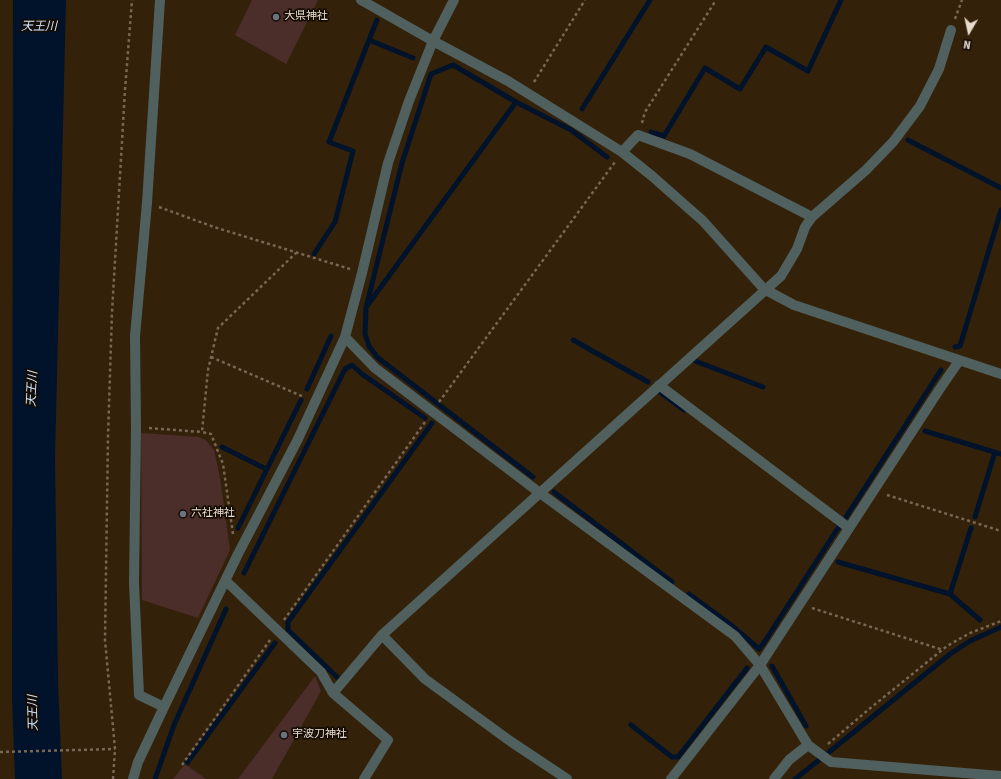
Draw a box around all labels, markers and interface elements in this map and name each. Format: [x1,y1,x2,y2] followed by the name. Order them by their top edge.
[284,10,328,24] place label: 大県神社
[271,12,281,22] marker: 大県神社
[949,12,989,52] north arrow
[21,20,57,34] water label: 天王川
[962,36,972,52] text: N
[25,371,41,407] water label: 天王川
[191,507,235,521] place label: 六社神社
[178,509,188,519] marker: 六社神社
[26,695,42,731] water label: 天王川
[292,728,347,742] place label: 宇波刀神社
[279,730,289,740] marker: 宇波刀神社

